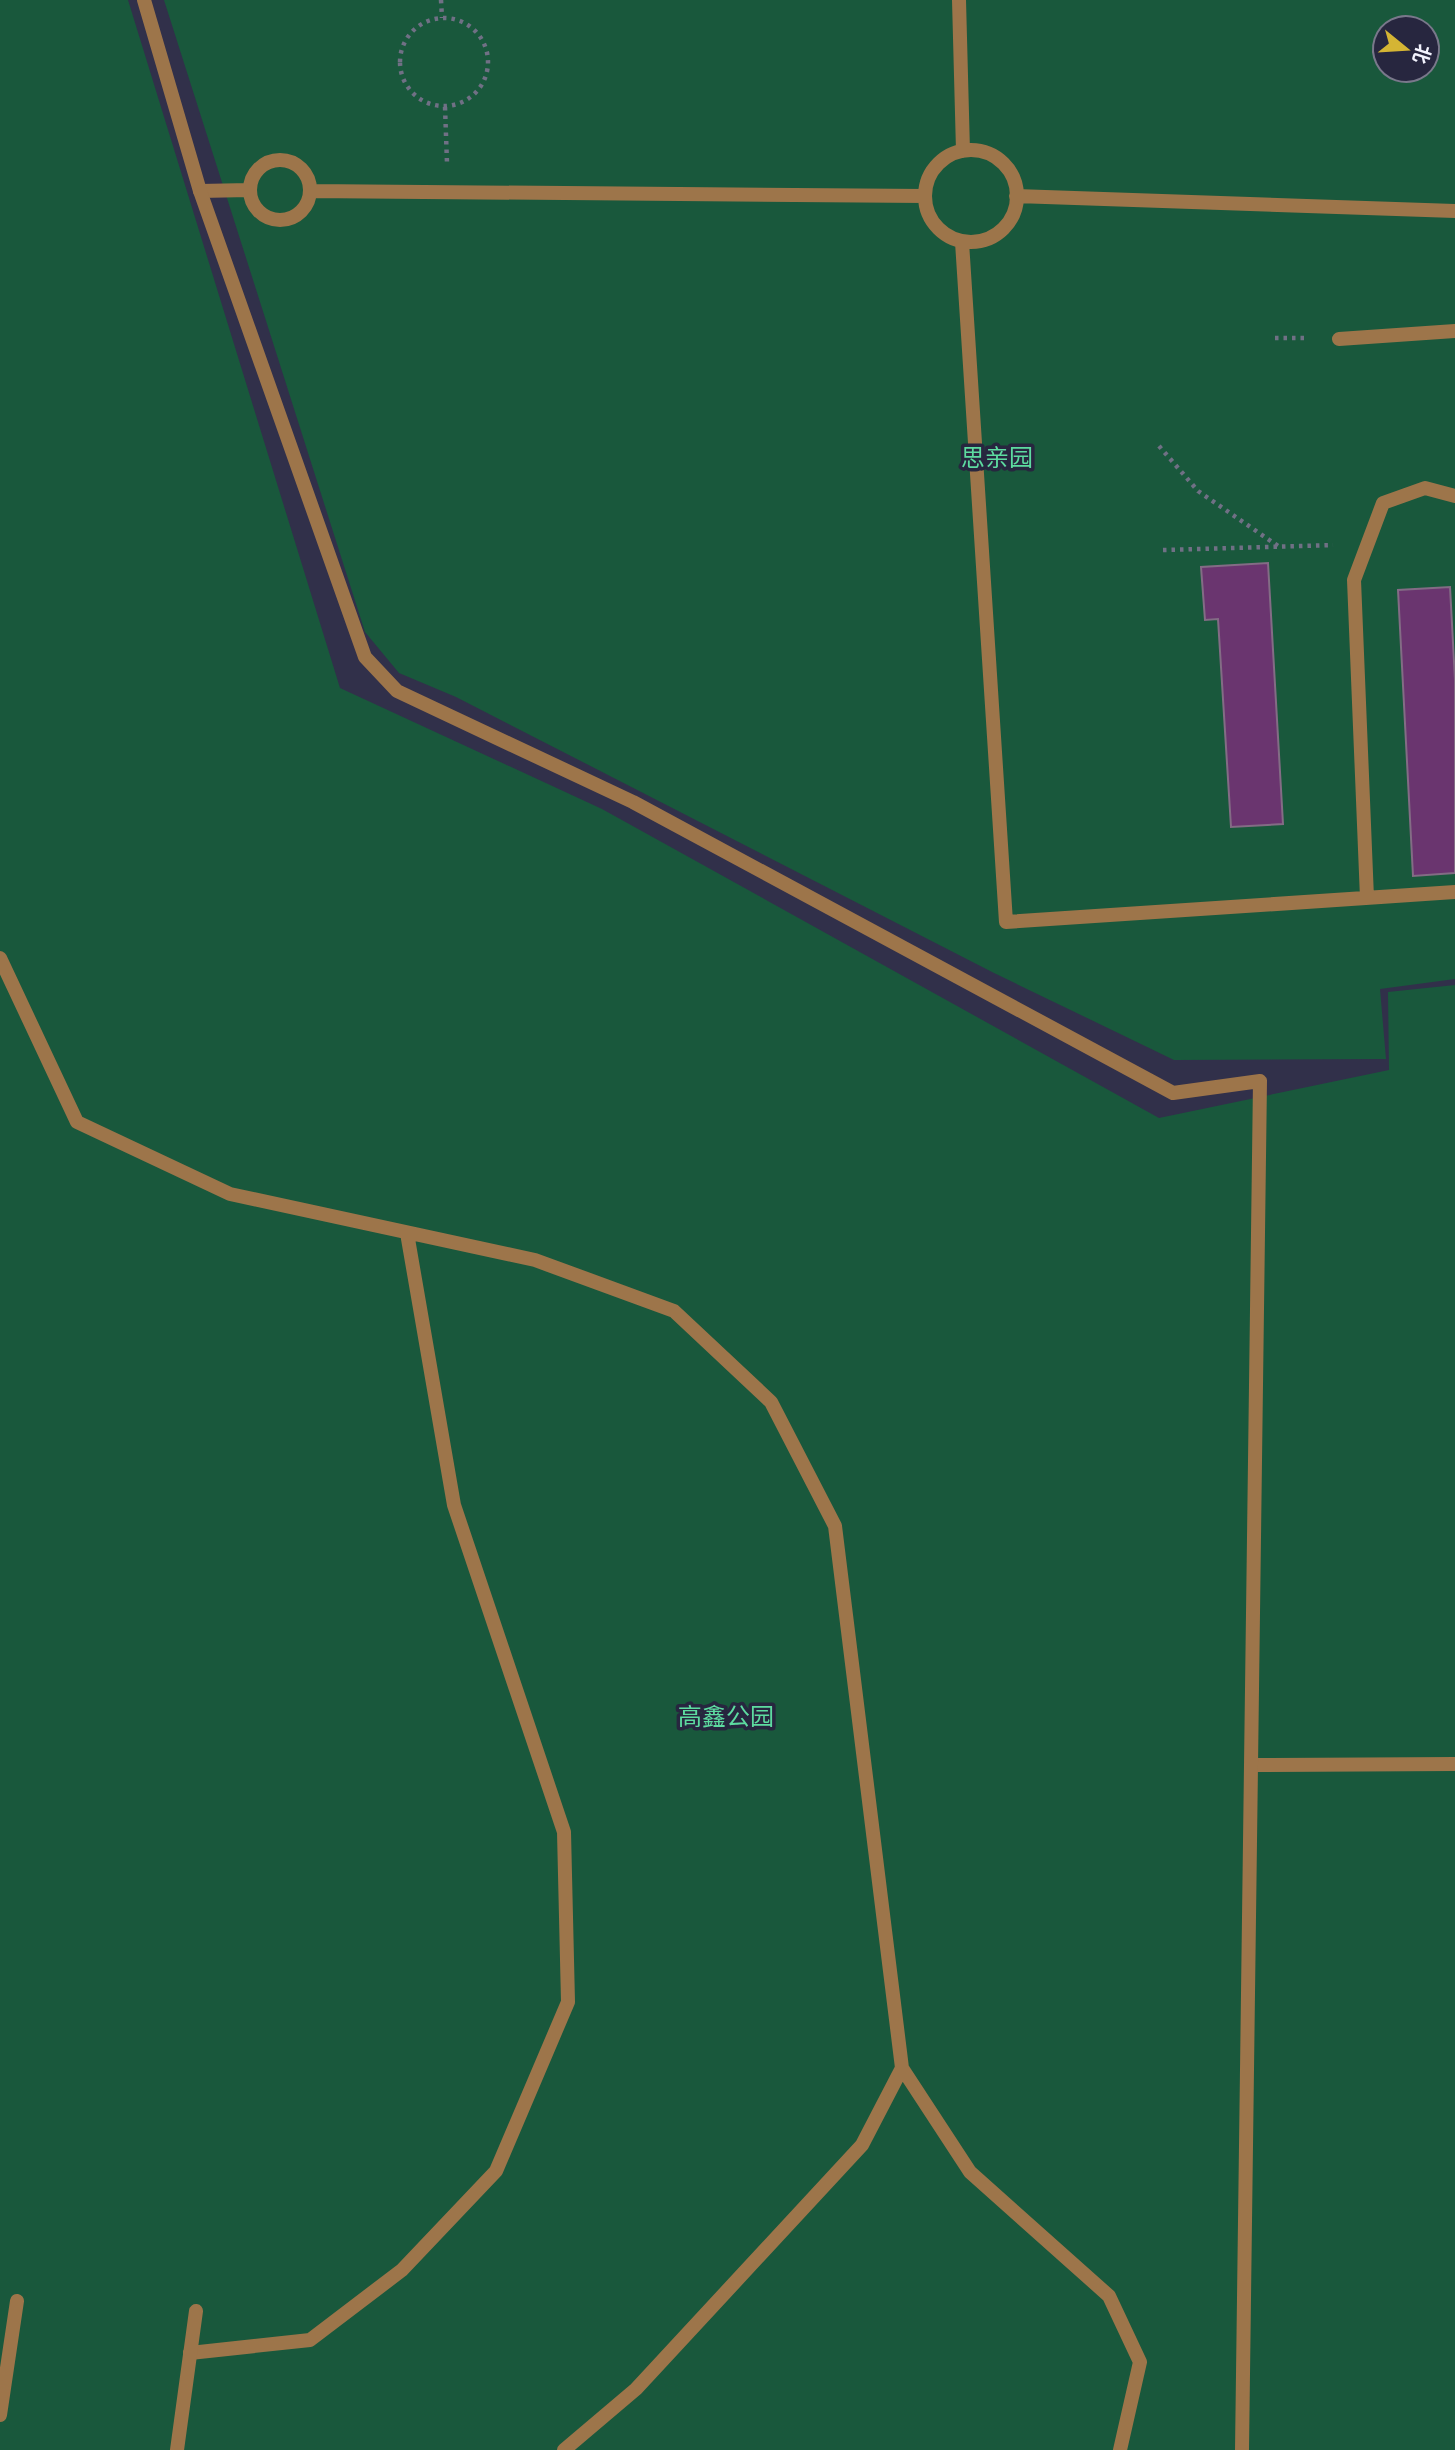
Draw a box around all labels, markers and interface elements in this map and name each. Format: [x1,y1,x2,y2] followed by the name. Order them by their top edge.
[1371,14,1441,84] north arrow
[1408,42,1437,67] text: 北
[961,442,1033,472] park label: 思亲园
[678,1701,774,1731] park label: 高鑫公园

